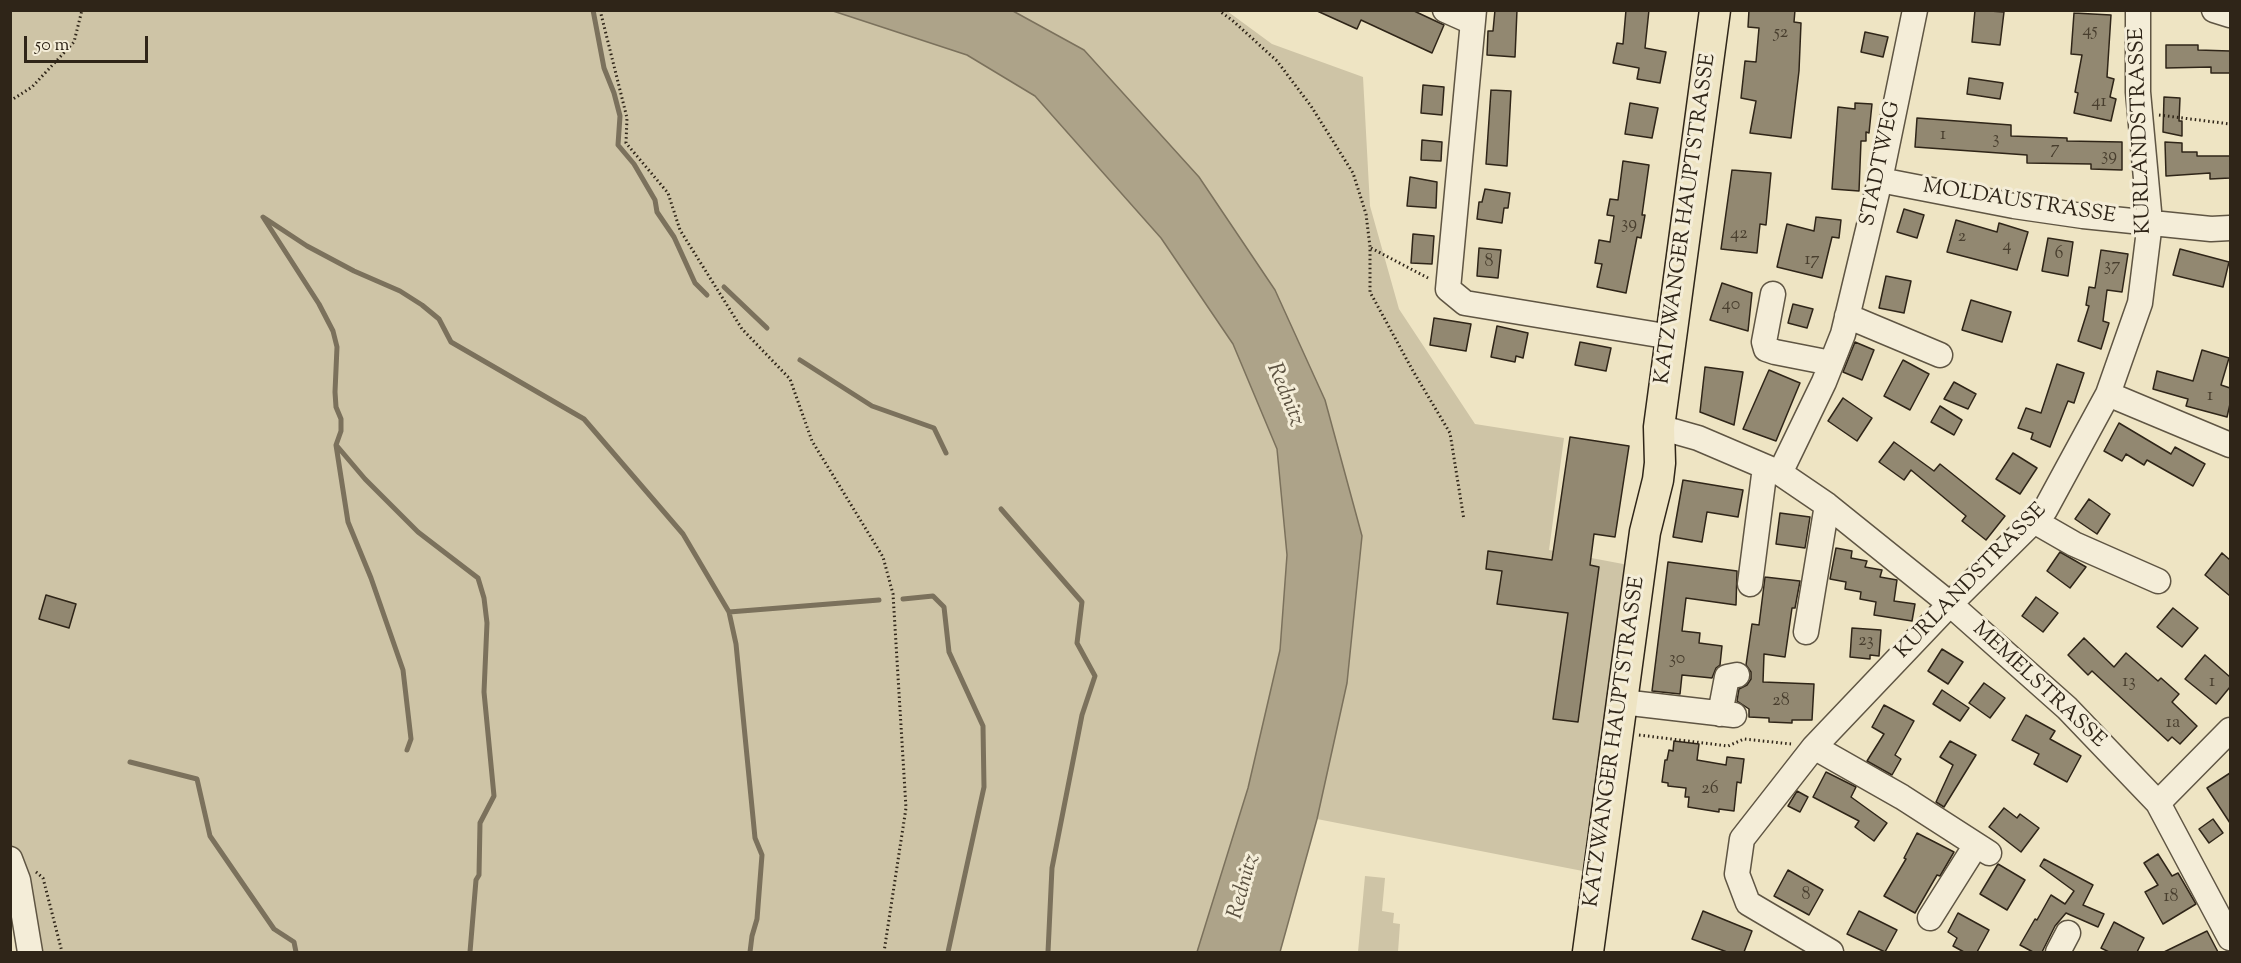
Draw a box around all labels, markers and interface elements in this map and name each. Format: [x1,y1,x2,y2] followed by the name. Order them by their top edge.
[2082,21,2098,43] house number: 45
[1774,23,1788,45] house number: 52
[27,24,152,62] scale bar
[2126,27,2158,235] street label: KURLANDSTRASSE
[35,33,69,59] text: 50 m
[1651,52,1723,386] street label: KATZWANGER HAUPTSTRASSE
[2091,92,2107,114] house number: 41
[1856,99,1908,229] street label: STADTWEG
[1940,125,1946,147] house number: 1
[1992,129,2000,151] house number: 3
[2050,139,2060,161] house number: 7
[2101,146,2117,168] house number: 39
[1921,175,2117,231] street label: MOLDAUSTRASSE
[1621,214,1637,236] house number: 39
[1730,224,1748,246] house number: 42
[1958,227,1966,249] house number: 2
[2002,236,2012,258] house number: 4
[2055,244,2063,266] house number: 6
[1804,250,1820,272] house number: 17
[1485,252,1493,274] house number: 8
[2104,256,2120,278] house number: 37
[1722,295,1740,317] house number: 40
[1259,360,1309,430] water label: Rednitz
[2207,386,2213,408] house number: 1
[1891,499,2053,665] street label: KURLANDSTRASSE
[1580,575,1652,909] street label: KATZWANGER HAUPTSTRASSE
[1966,618,2110,754] street label: MEMELSTRASSE
[1858,631,1874,653] house number: 23
[1669,649,1685,671] house number: 30
[2122,672,2136,694] house number: 13
[2209,672,2215,694] house number: 1
[1772,691,1790,713] house number: 28
[2166,713,2180,735] house number: 1a
[1701,779,1719,801] house number: 26
[1224,852,1266,922] water label: Rednitz
[1802,885,1810,907] house number: 8
[2163,887,2179,909] house number: 18

